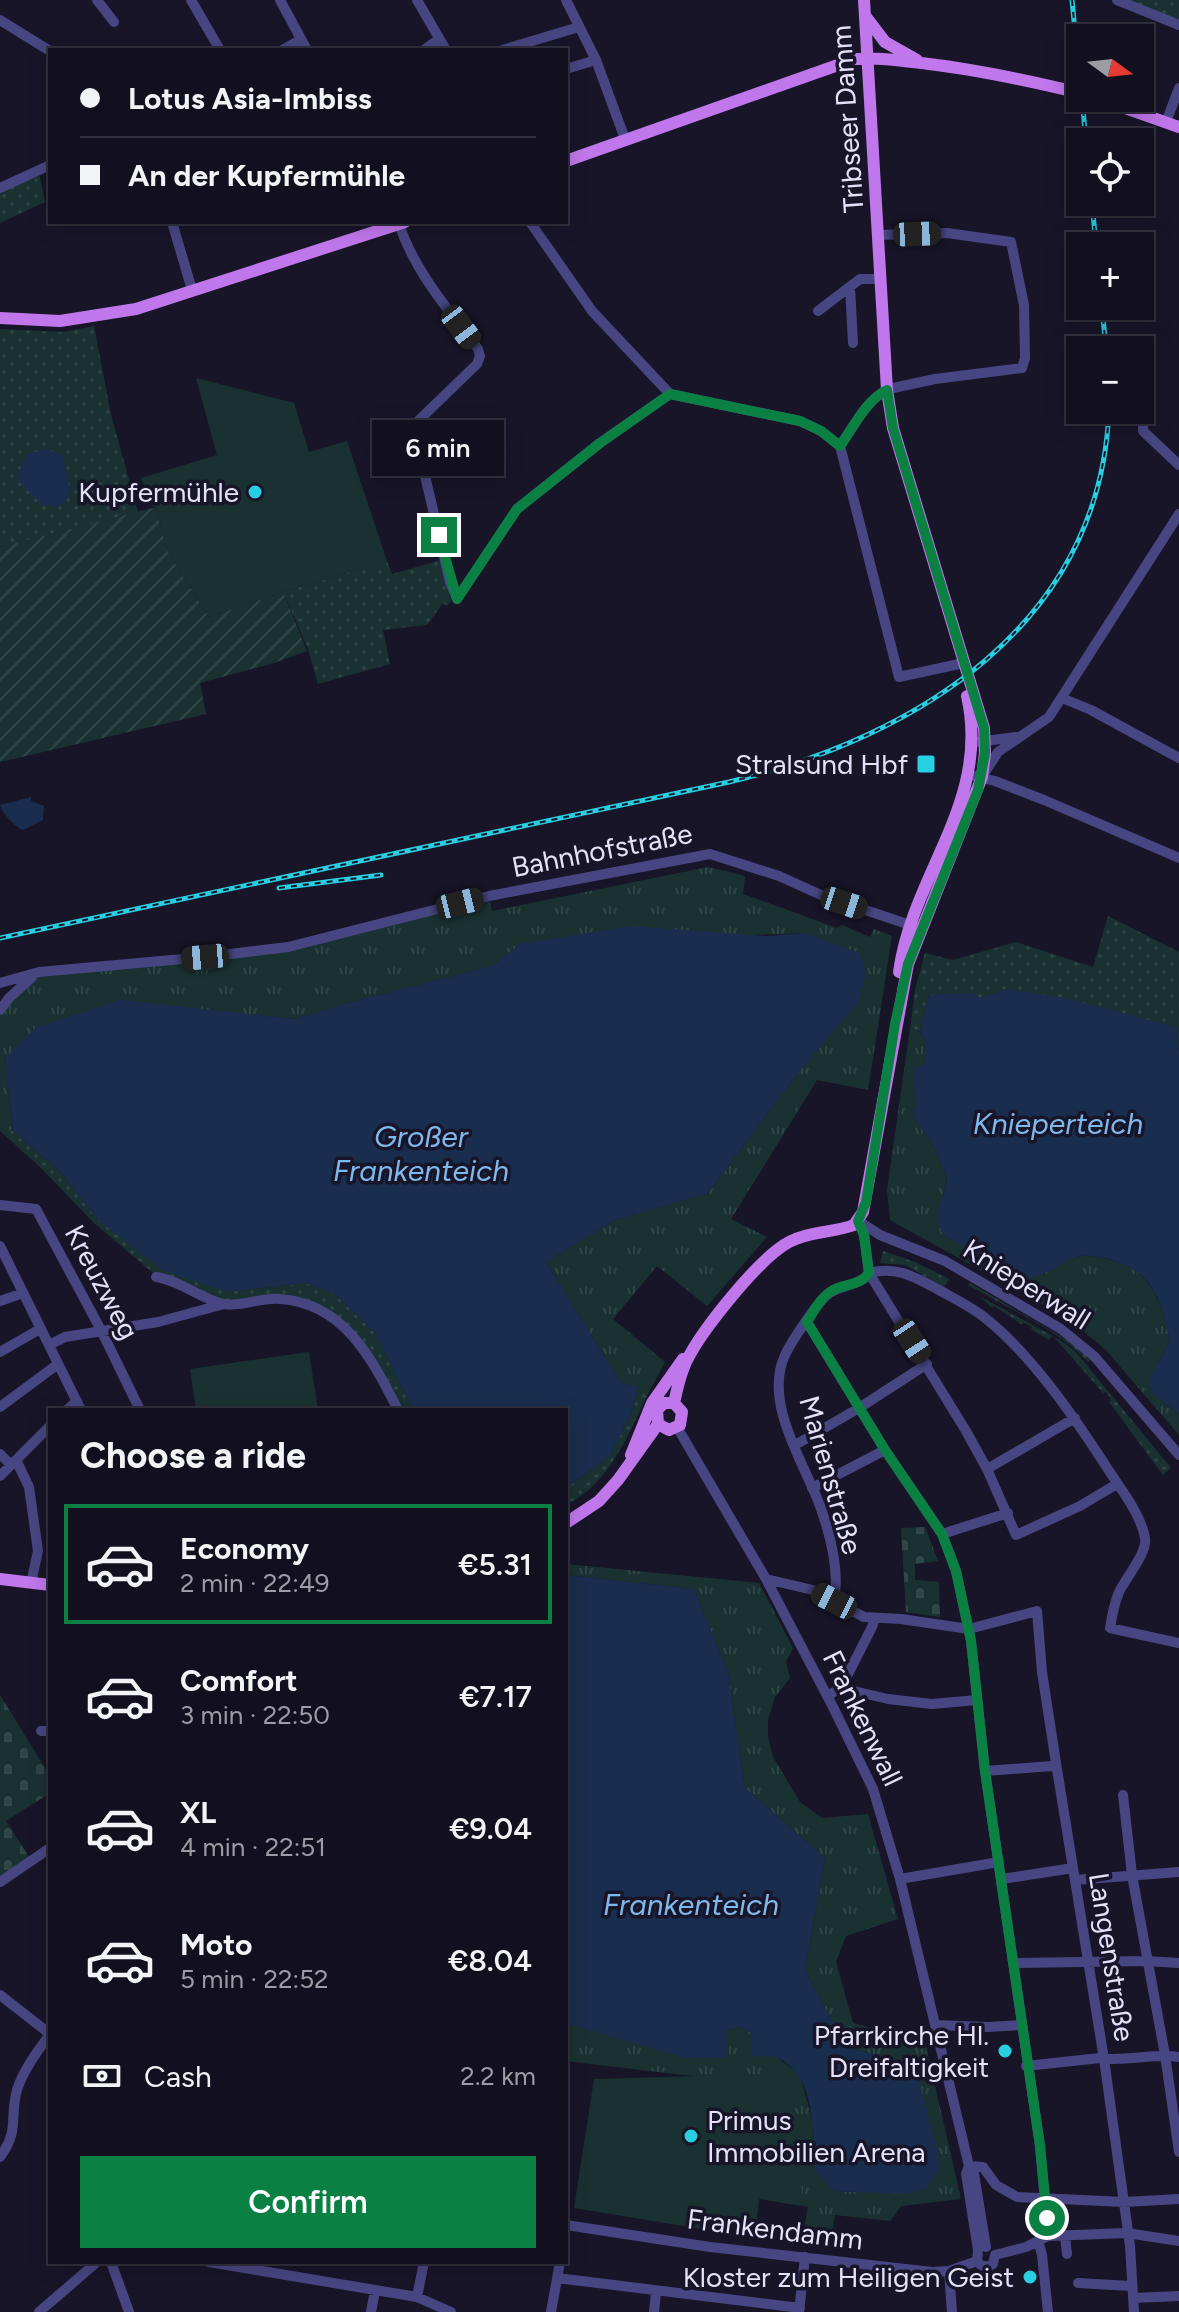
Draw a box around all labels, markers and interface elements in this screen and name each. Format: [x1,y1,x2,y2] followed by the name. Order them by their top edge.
[823,24,871,214] street label: Tribseer Damm
[1066,24,1154,112] north arrow
[1066,24,1154,424] map controls
[128,80,372,117] text: Lotus Asia-Imbiss
[1066,128,1154,216] button: locate
[128,157,405,194] text: An der Kupfermühle
[893,221,941,247] car
[1066,232,1154,320] button: +
[437,301,485,353] car
[1066,336,1154,424] button: −
[373,419,505,475] callout: 6 min
[406,432,470,464] text: 6 min
[78,475,239,509] place label: Kupfermühle
[246,483,264,501] marker: Kupfermühle
[421,517,457,553] route end
[735,747,909,781] place label: Stralsund Hbf
[915,753,937,775] marker: Stralsund Hbf
[509,816,695,884] street label: Bahnhofstraße
[817,884,871,922] car
[434,886,486,920] car
[180,943,230,971] car
[973,1105,1143,1142] water label: Knieperteich
[333,1118,509,1189] water label: Großer Frankenteich
[58,1219,146,1345] street label: Kreuzweg
[957,1231,1097,1337] street label: Knieperwall
[889,1314,935,1368] car
[792,1392,870,1558] street label: Marienstraße
[80,1434,306,1477] text: Choose a ride
[84,1528,156,1600] icon: car
[180,1530,309,1567] text: Economy
[458,1546,532,1583] text: €5.31
[180,1567,330,1599] text: 2 min · 22:49
[807,1579,861,1623] car
[816,1645,910,1791] street label: Frankenwall
[84,1660,156,1732] icon: car
[180,1662,298,1699] text: Comfort
[459,1678,532,1715] text: €7.17
[180,1699,330,1731] text: 3 min · 22:50
[84,1792,156,1864] icon: car
[180,1794,216,1831] text: XL
[449,1810,532,1847] text: €9.04
[180,1831,326,1863] text: 4 min · 22:51
[1082,1870,1142,2044] street label: Langenstraße
[603,1886,779,1923] water label: Frankenteich
[84,1924,156,1996] icon: car
[180,1926,252,1963] text: Moto
[448,1942,532,1979] text: €8.04
[180,1963,329,1995] text: 5 min · 22:52
[814,2018,989,2084] place label: Pfarrkirche Hl. Dreifaltigkeit
[996,2042,1014,2060] marker: Pfarrkirche Hl. Dreifaltigkeit
[80,2054,124,2098] icon: cash
[144,2058,212,2095] text: Cash
[460,2060,536,2092] text: 2.2 km
[707,2103,926,2169] place label: Primus Immobilien Arena
[682,2127,700,2145] marker: Primus Immobilien Arena
[80,2156,536,2248] button: Confirm
[1029,2200,1065,2236] route start
[685,2201,865,2257] street label: Frankendamm
[683,2260,1014,2294] place label: Kloster zum Heiligen Geist
[1021,2268,1039,2286] marker: Kloster zum Heiligen Geist

